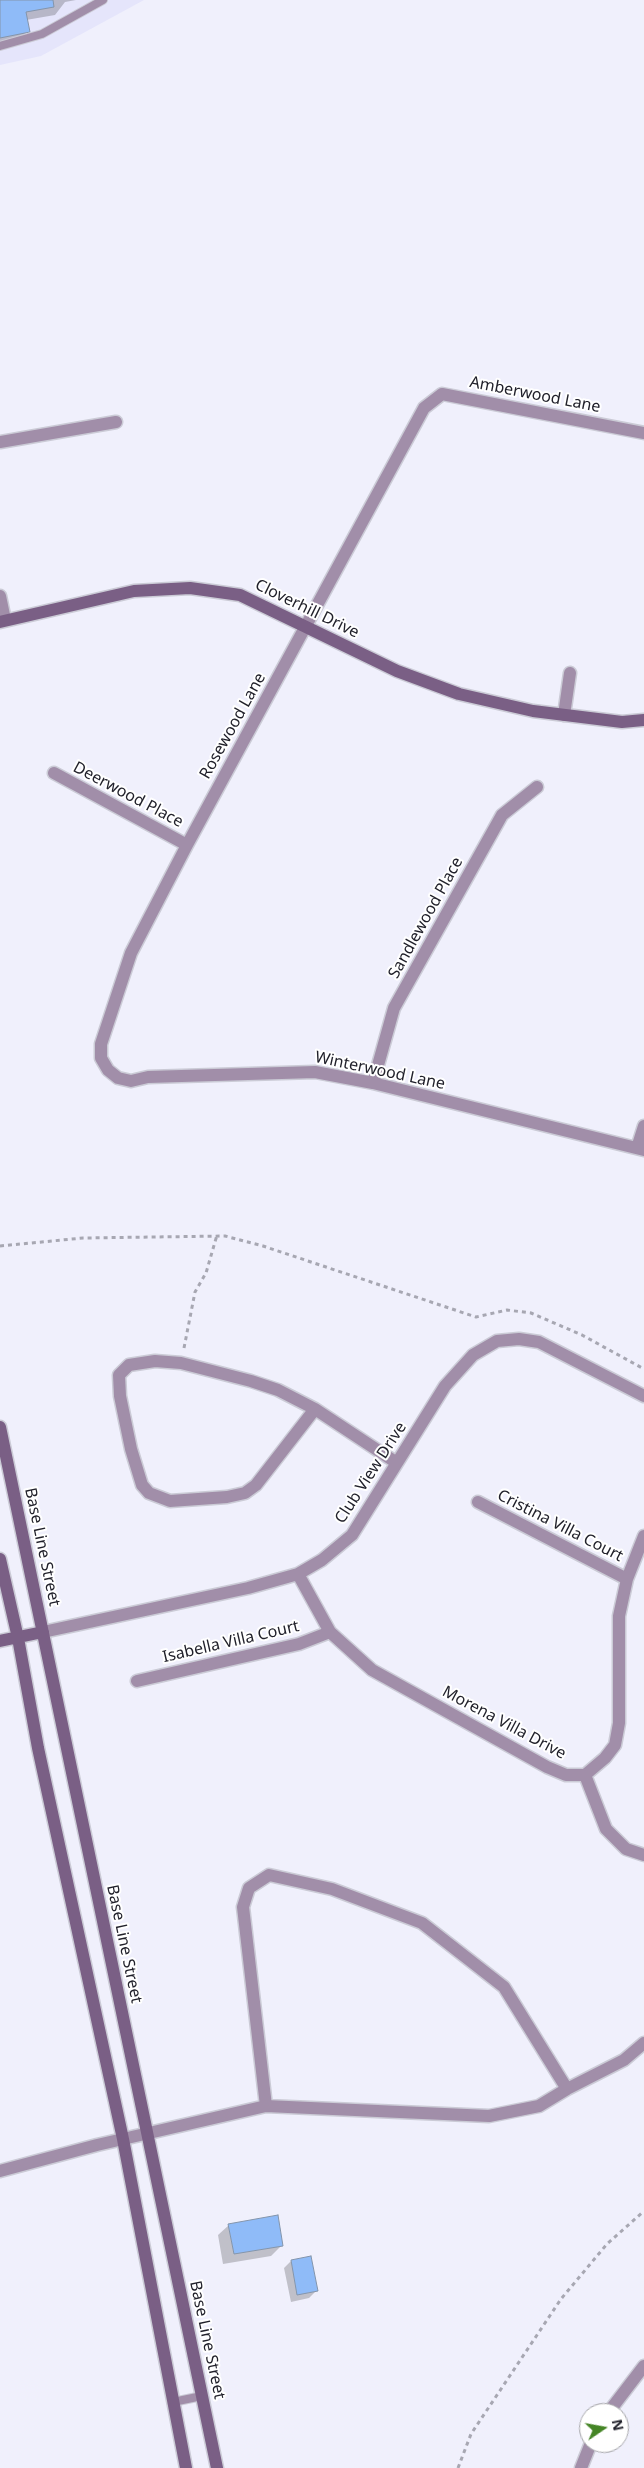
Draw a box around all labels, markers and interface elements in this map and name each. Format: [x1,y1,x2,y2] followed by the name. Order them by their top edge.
[468,373,602,417] street label: Amberwood Lane
[252,576,362,642] street label: Cloverhill Drive
[196,670,270,782] street label: Rosewood Lane
[70,758,186,832] street label: Deerwood Place
[385,854,467,982] street label: Sandlewood Place
[313,1048,447,1094] street label: Winterwood Lane
[331,1419,411,1527] street label: Club View Drive
[20,1486,64,1608] street label: Base Line Street
[494,1486,626,1566] street label: Cristina Villa Court
[161,1617,301,1667] street label: Isabella Villa Court
[439,1682,569,1764] street label: Morena Villa Drive
[102,1883,146,2005] street label: Base Line Street
[185,2279,229,2401] street label: Base Line Street
[579,2403,629,2453] north arrow
[608,2417,629,2433] text: N

